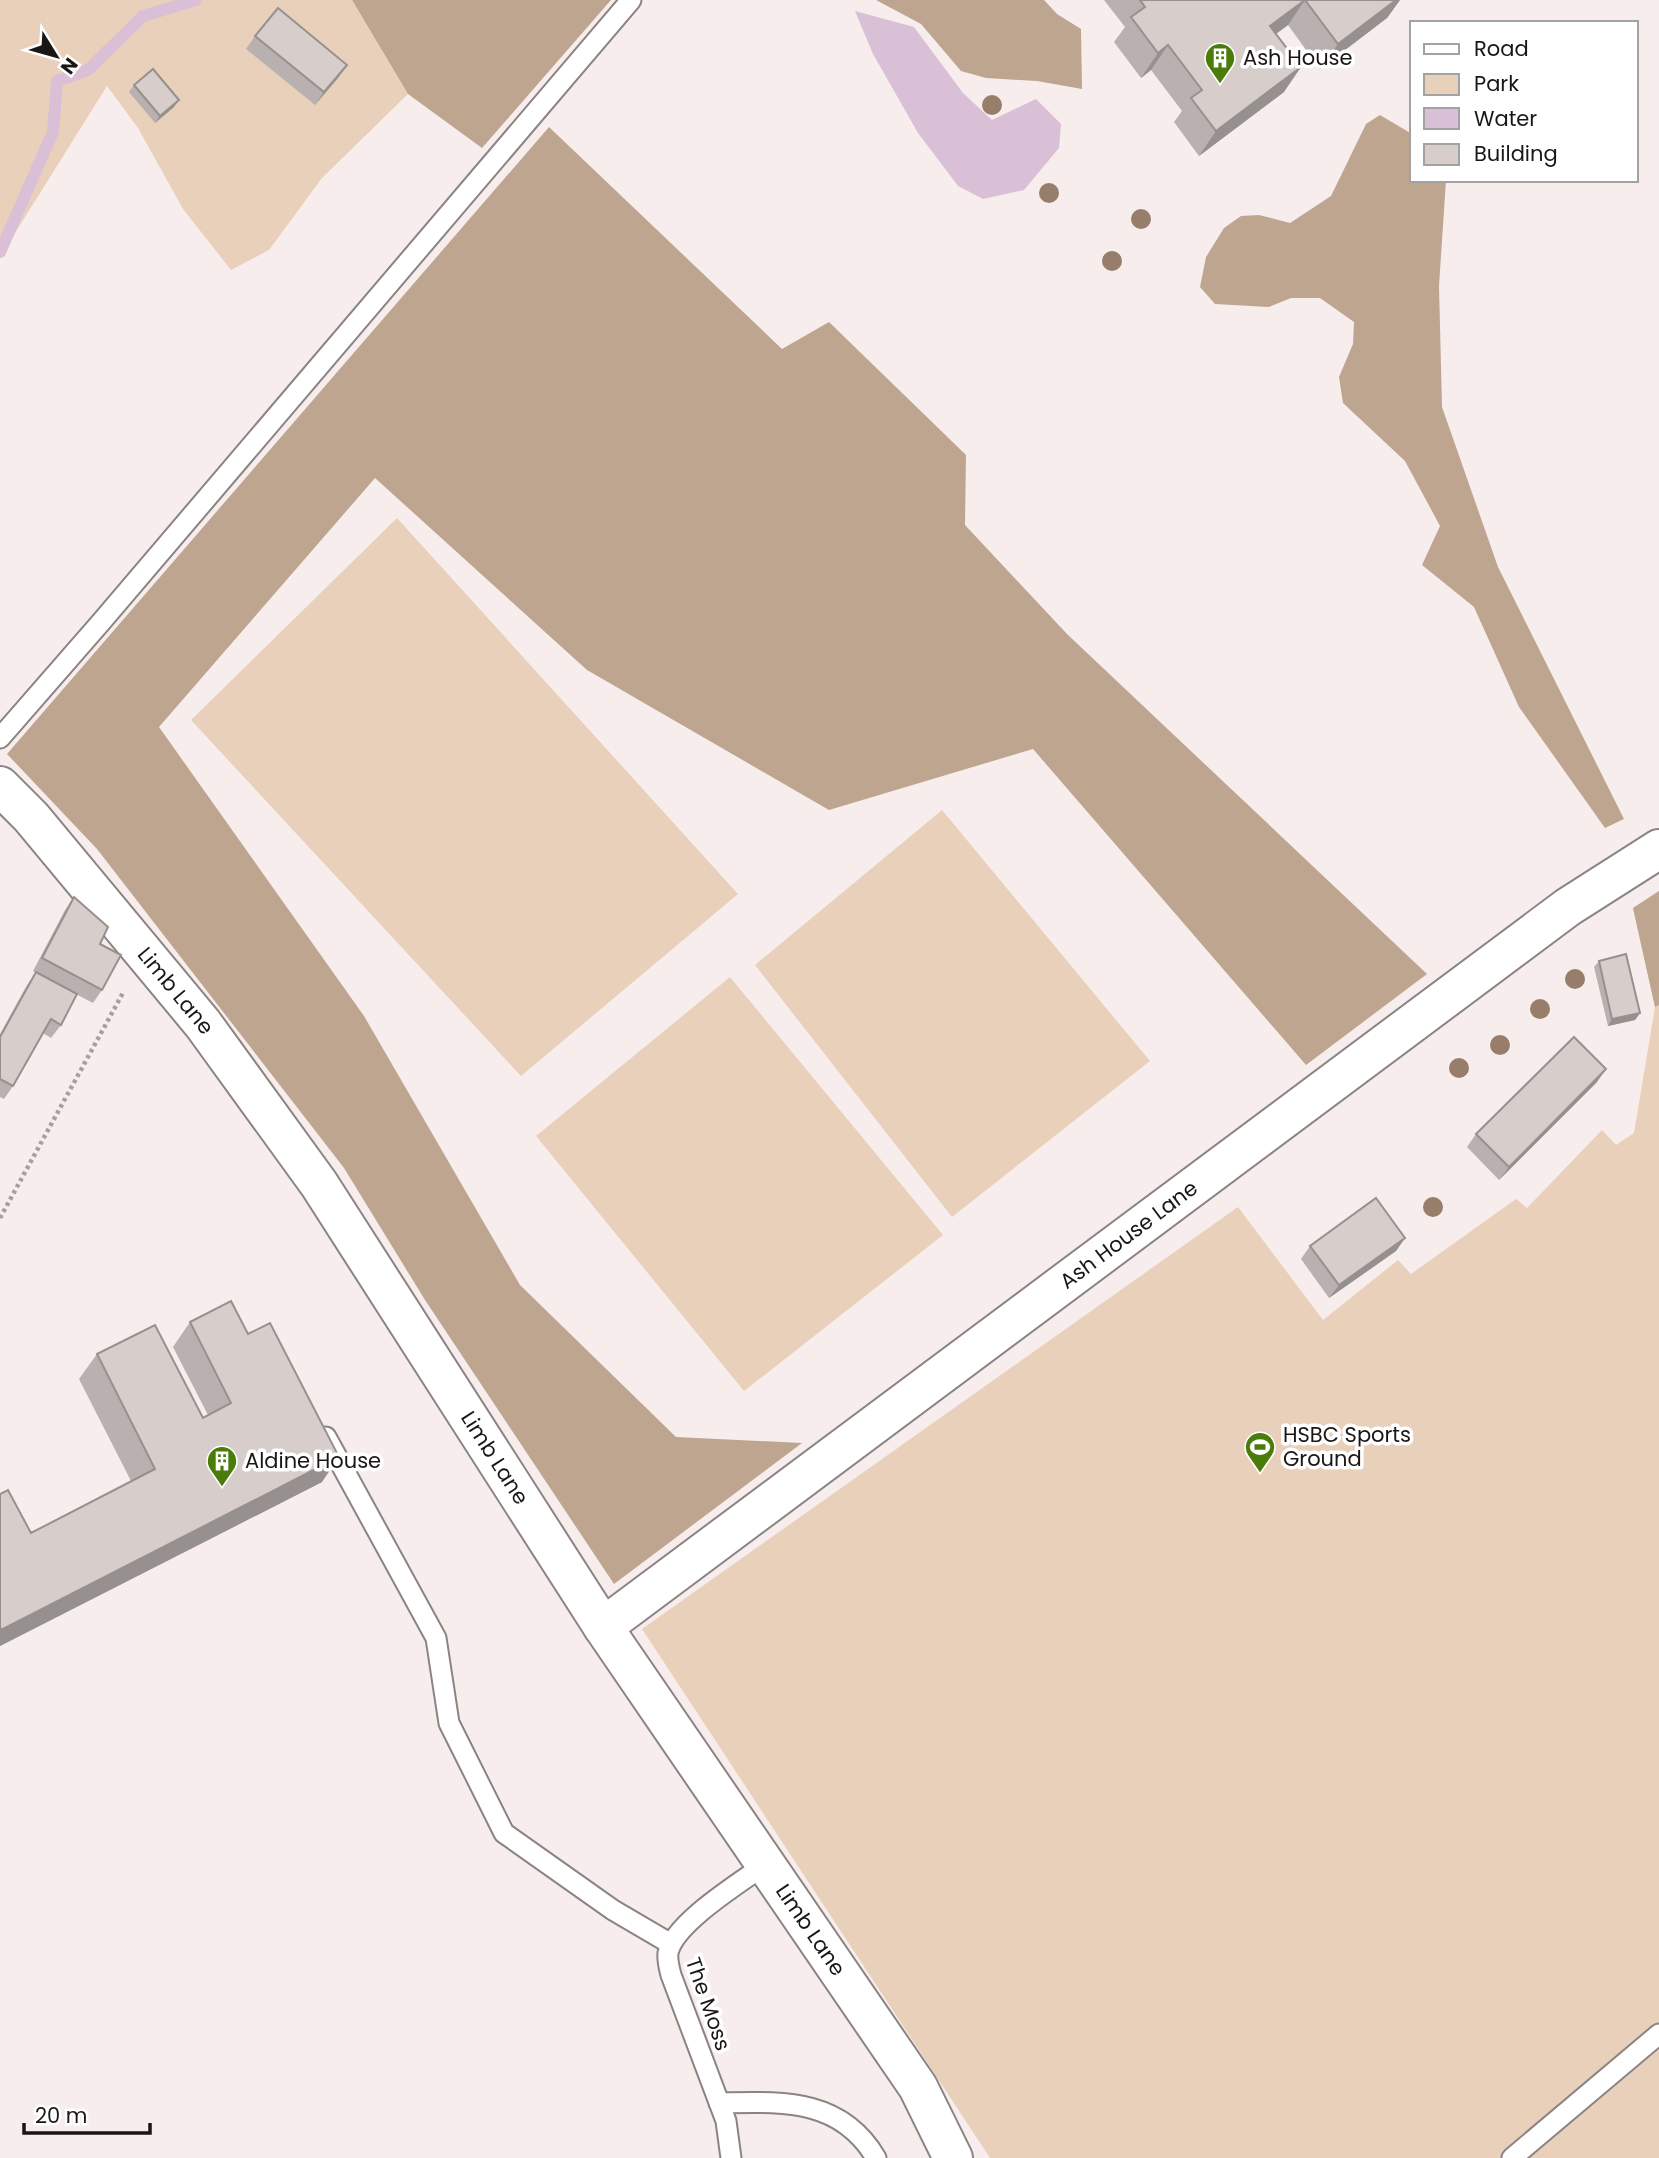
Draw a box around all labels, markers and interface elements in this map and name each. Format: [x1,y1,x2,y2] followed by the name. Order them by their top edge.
[21,21,91,91] north arrow
[1410,21,1638,182] legend
[1474,34,1529,63] text: Road
[1203,41,1237,85] building icon: Ash House
[1243,43,1353,72] place label: Ash House
[54,52,84,80] text: N
[1474,69,1519,98] text: Park
[1474,104,1537,133] text: Water
[1474,139,1558,168] text: Building
[131,941,221,1040] street label: Limb Lane
[1054,1173,1203,1295] street label: Ash House Lane
[454,1405,536,1510] street label: Limb Lane
[1283,1420,1411,1473] place label: HSBC Sports Ground
[1243,1430,1277,1474] sports icon: HSBC Sports Ground
[205,1444,239,1488] building icon: Aldine House
[245,1446,381,1475] place label: Aldine House
[769,1878,853,1981] street label: Limb Lane
[679,1953,738,2054] street label: The Moss
[24,2092,150,2136] scale bar
[35,2101,88,2130] text: 20 m

